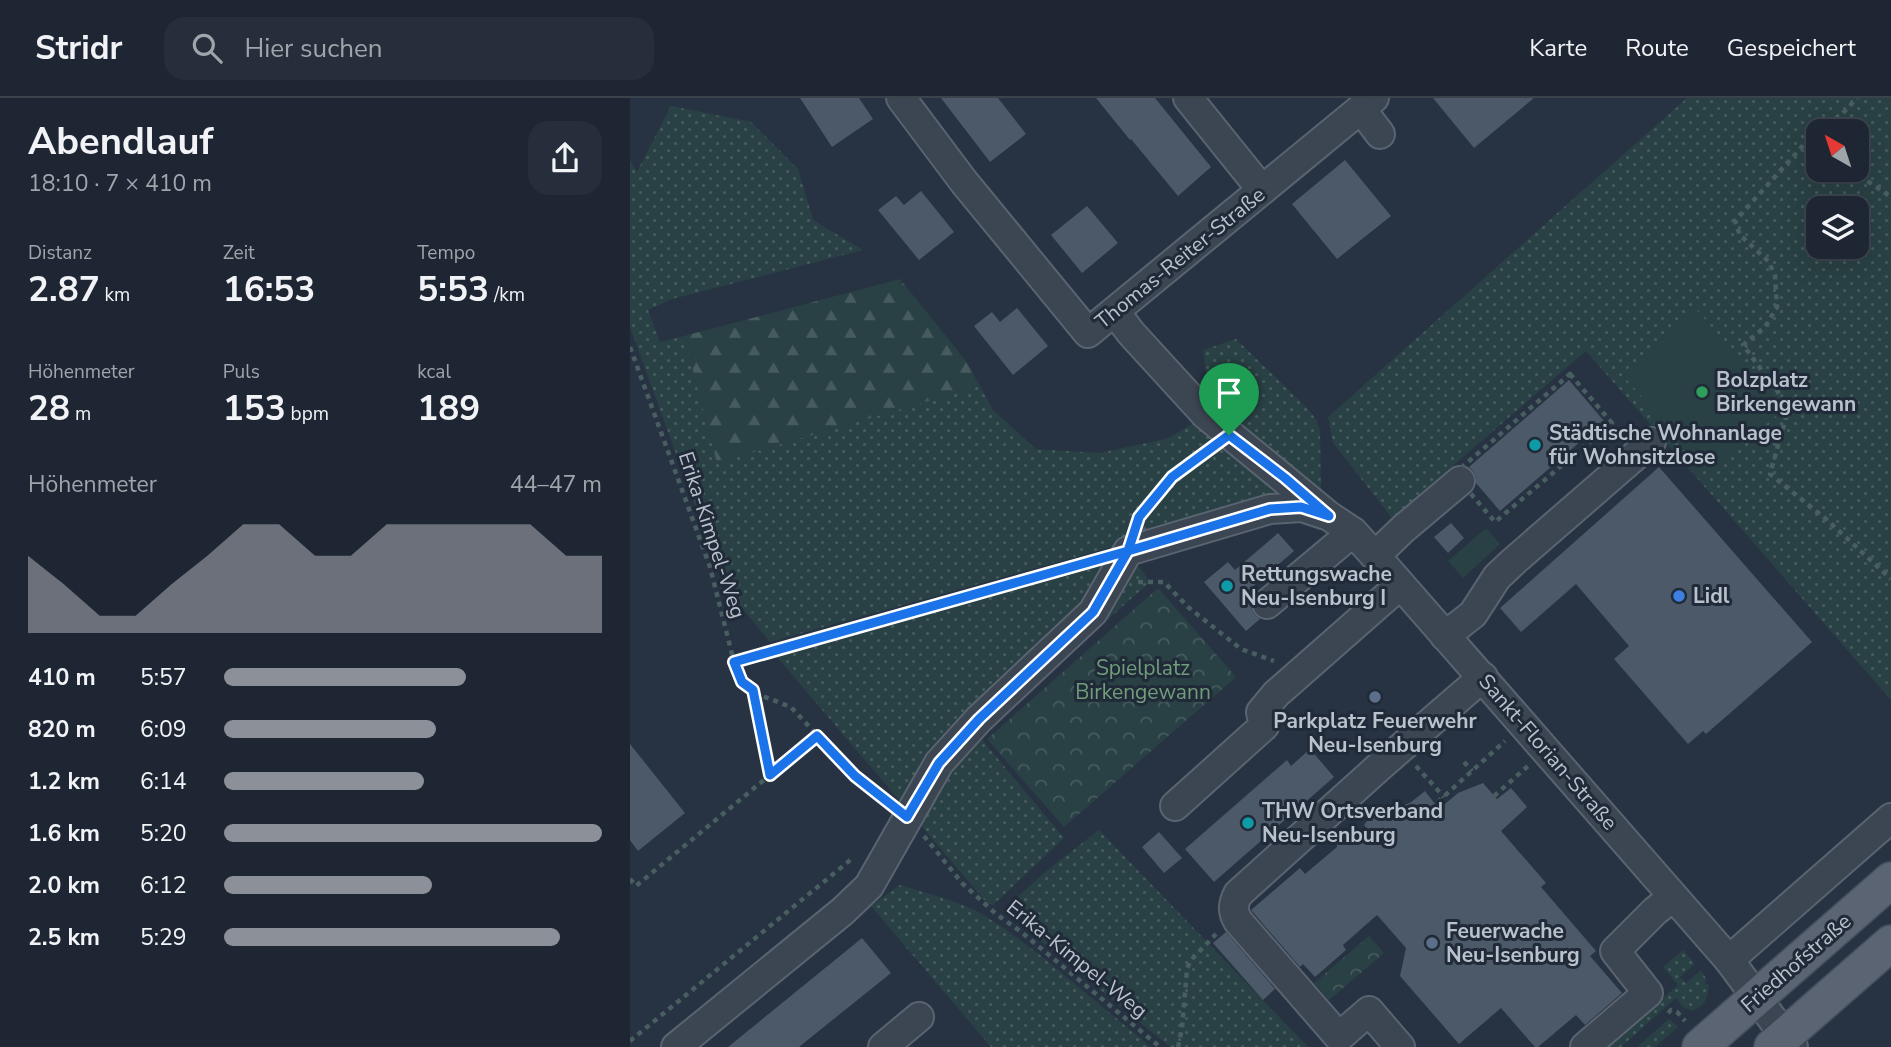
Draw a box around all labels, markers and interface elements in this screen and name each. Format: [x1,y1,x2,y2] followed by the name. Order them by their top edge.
[164,17,654,80] search box
[35,26,122,71] text: Stridr
[188,29,226,67] icon: search
[244,31,383,66] text: Hier suchen
[1529,32,1587,64] text: Karte
[1625,32,1689,64] text: Route
[1727,32,1856,64] text: Gespeichert
[28,116,213,167] text: Abendlauf
[1806,119,1869,182] north arrow
[1806,119,1869,259] map controls
[528,121,602,195] button: share
[28,168,212,199] text: 18:10 · 7 × 410 m
[1089,181,1271,335] street label: Thomas-Reiter-Straße
[1806,196,1869,259] button: layers
[28,240,92,266] text: Distanz
[223,240,255,266] text: Zeit
[417,240,475,266] text: Tempo
[28,266,100,313] text: 2.87
[223,266,315,313] text: 16:53
[417,266,489,313] text: 5:53
[100,282,130,308] text: km
[489,282,525,308] text: /km
[28,359,135,385] text: Höhenmeter
[223,359,260,385] text: Puls
[417,359,451,385] text: kcal
[1199,363,1259,435] pin
[1716,366,1856,418] place label: Bolzplatz Birkengewann
[1210,374,1248,412] icon: arrive
[1694,384,1710,400] marker: Bolzplatz Birkengewann
[28,385,70,432] text: 28
[223,385,286,432] text: 153
[417,385,480,432] text: 189
[70,401,91,427] text: m
[286,401,329,427] text: bpm
[1549,419,1782,471] place label: Städtische Wohnanlage für Wohnsitzlose
[1527,437,1543,453] marker: Städtische Wohnanlage für Wohnsitzlose
[672,448,752,622] street label: Erika-Kimpel-Weg
[28,469,157,500] text: Höhenmeter
[510,469,602,500] text: 44–47 m
[1241,560,1392,612] place label: Rettungswache Neu-Isenburg I
[1219,578,1235,594] marker: Rettungswache Neu-Isenburg I
[1693,582,1730,610] place label: Lidl
[1671,588,1687,604] marker: Lidl
[1075,654,1211,706] park label: Spielplatz Birkengewann
[28,662,96,693] text: 410 m
[140,662,187,693] text: 5:57
[1472,668,1624,836] street label: Sankt-Florian-Straße
[1367,689,1383,705] marker: Parkplatz Feuerwehr Neu-Isenburg
[1273,707,1478,759] place label: Parkplatz Feuerwehr Neu-Isenburg
[28,714,96,745] text: 820 m
[140,714,187,745] text: 6:09
[28,766,100,797] text: 1.2 km
[140,766,187,797] text: 6:14
[1262,797,1443,849] place label: THW Ortsverband Neu-Isenburg
[1240,815,1256,831] marker: THW Ortsverband Neu-Isenburg
[28,818,100,849] text: 1.6 km
[140,818,187,849] text: 5:20
[28,870,100,901] text: 2.0 km
[140,870,187,901] text: 6:12
[1001,893,1153,1025] street label: Erika-Kimpel-Weg
[1735,907,1857,1019] street label: Friedhofstraße
[1446,917,1580,969] place label: Feuerwache Neu-Isenburg
[28,922,100,953] text: 2.5 km
[140,922,187,953] text: 5:29
[1424,935,1440,951] marker: Feuerwache Neu-Isenburg

